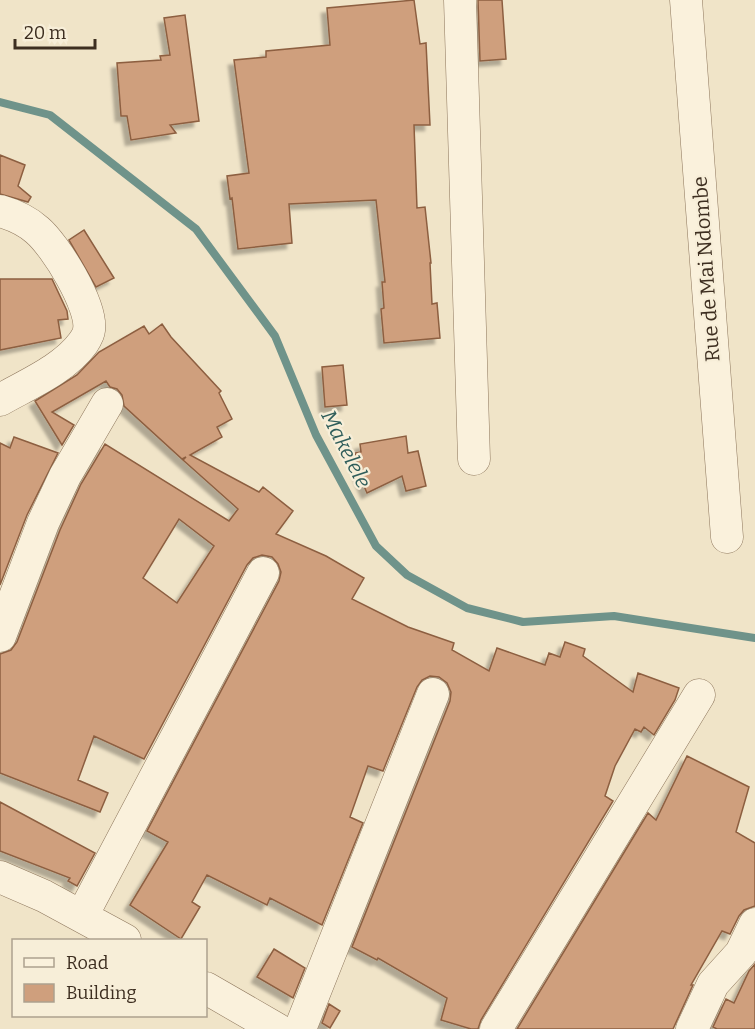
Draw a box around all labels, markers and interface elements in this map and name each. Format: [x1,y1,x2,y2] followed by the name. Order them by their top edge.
[15,12,94,50] scale bar
[24,22,66,44] text: 20 m
[688,175,724,363] street label: Rue de Mai Ndombe
[315,406,377,493] water label: Makelele
[12,939,207,1017] legend
[66,952,109,974] text: Road
[66,982,137,1004] text: Building

